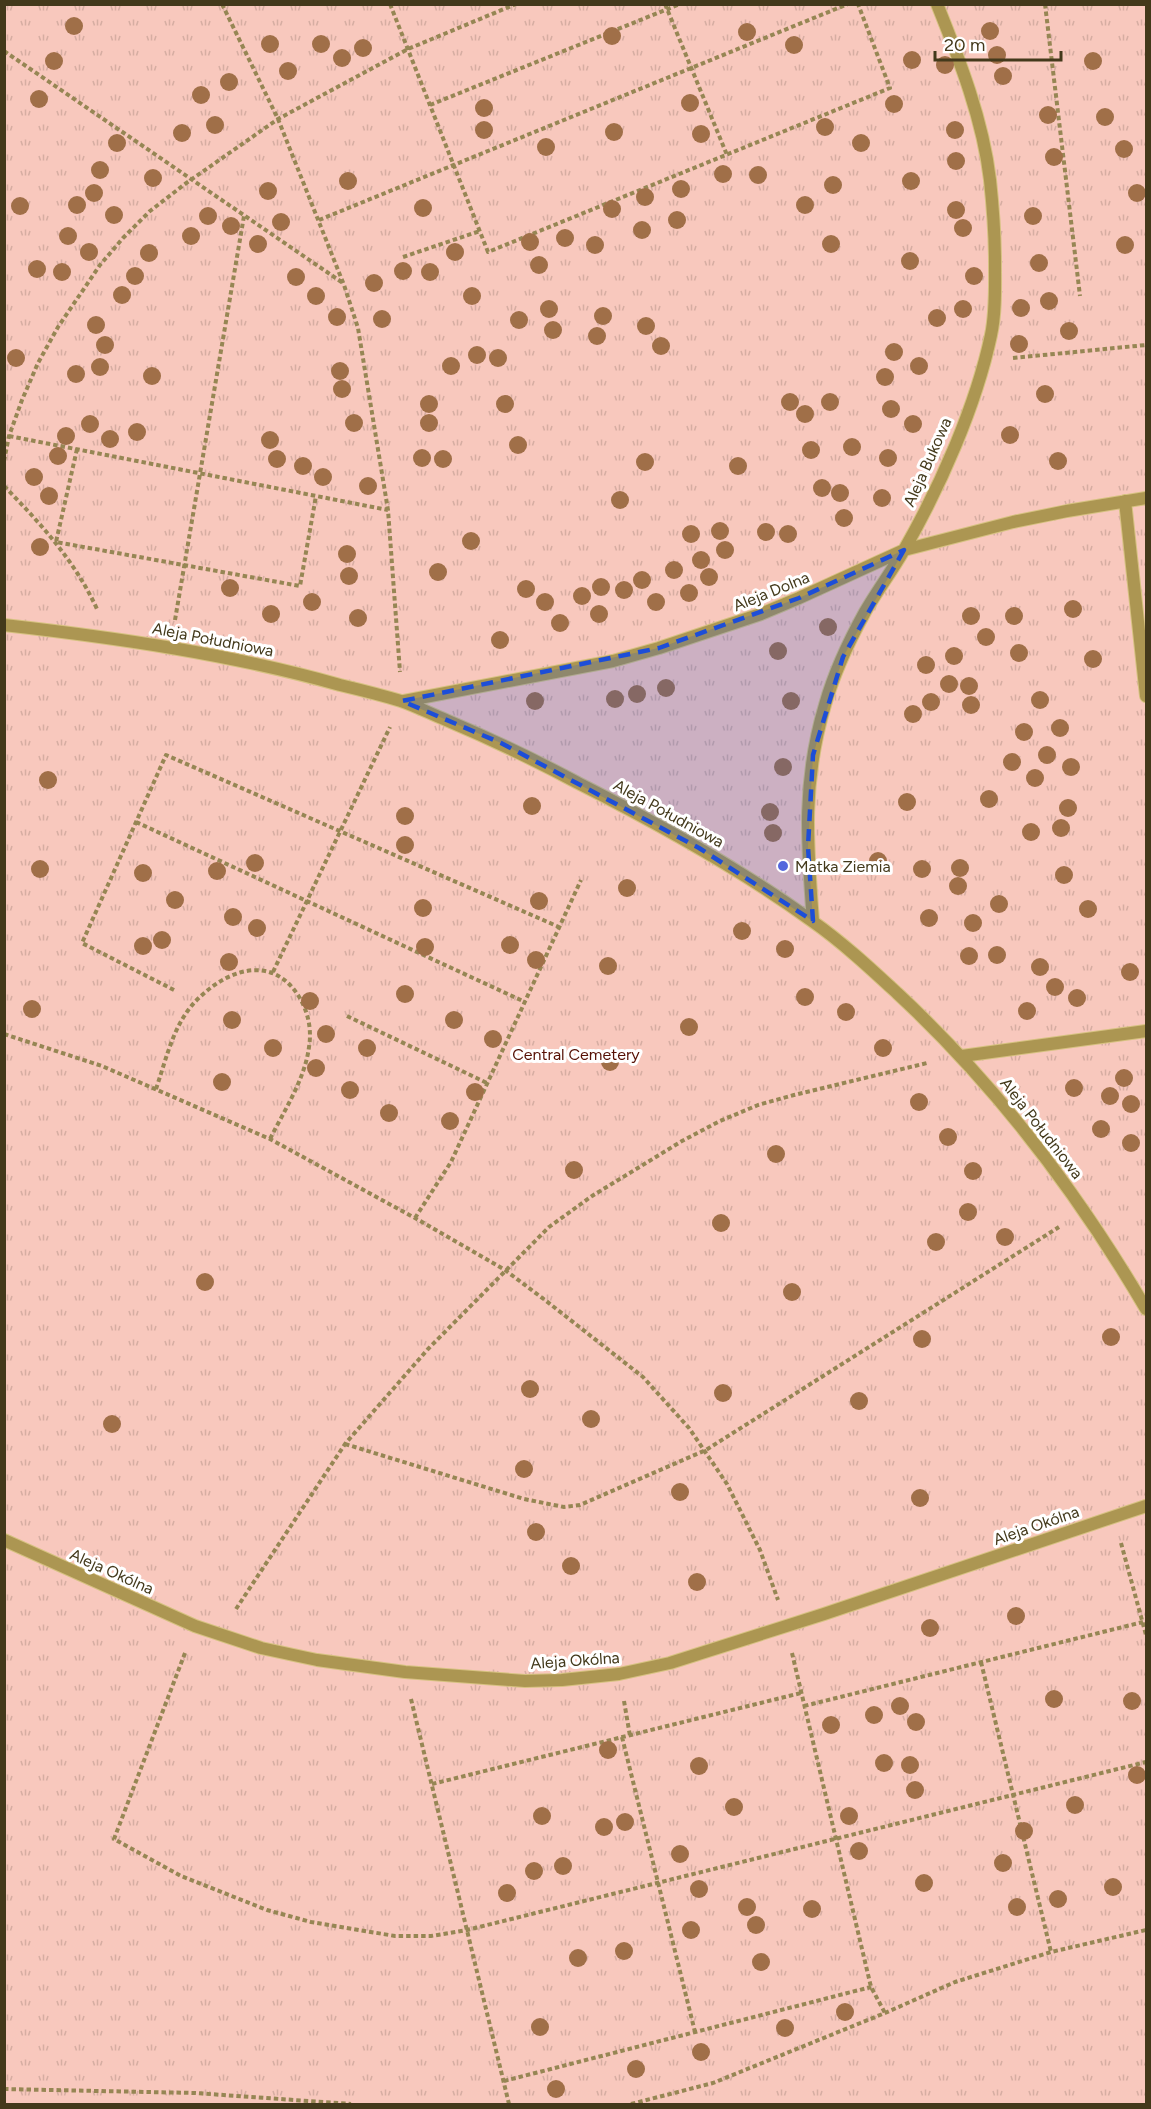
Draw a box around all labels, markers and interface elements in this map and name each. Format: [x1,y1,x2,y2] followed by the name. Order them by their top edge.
[935,24,1061,62] scale bar
[944,34,985,56] text: 20 m
[899,415,956,510] street label: Aleja Bukowa
[730,568,812,615] street label: Aleja Dolna
[151,618,275,661] street label: Aleja Południowa
[610,775,727,852] street label: Aleja Południowa
[795,857,891,876] place label: Matka Ziemia
[776,859,790,873] marker: Matka Ziemia
[512,1045,640,1064] park label: Central Cemetery
[996,1074,1087,1183] street label: Aleja Południowa
[991,1502,1082,1549] street label: Aleja Okólna
[67,1545,156,1598] street label: Aleja Okólna
[530,1648,620,1673] street label: Aleja Okólna

